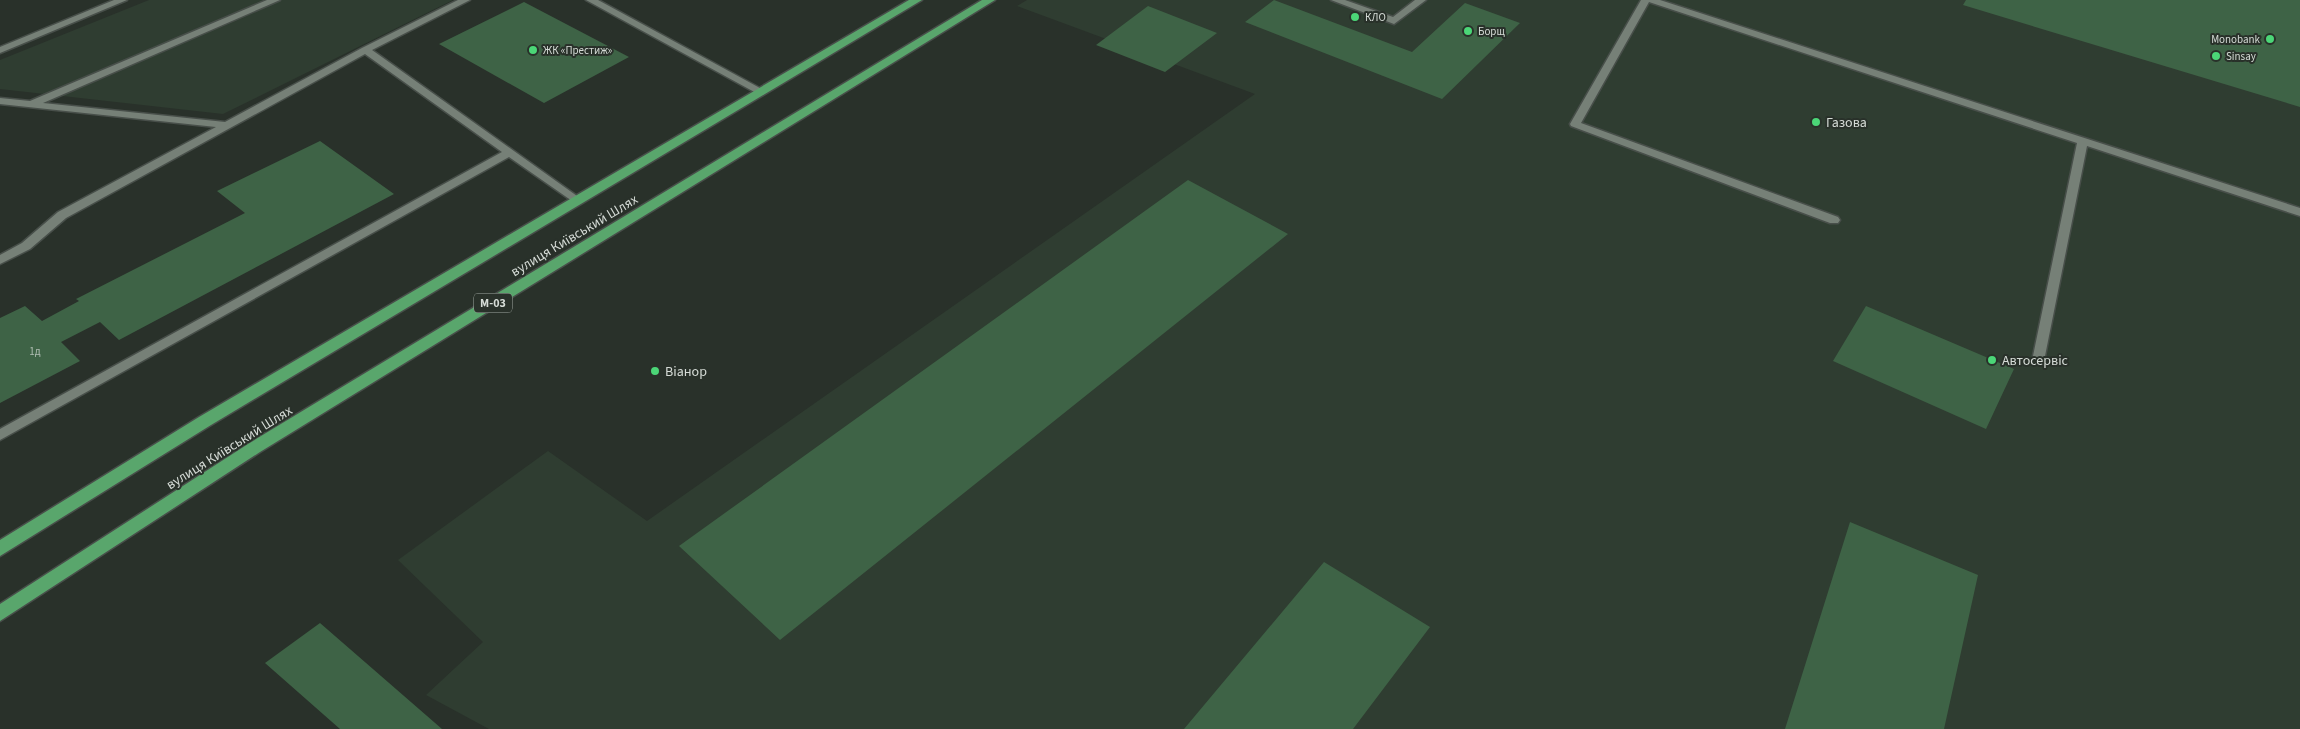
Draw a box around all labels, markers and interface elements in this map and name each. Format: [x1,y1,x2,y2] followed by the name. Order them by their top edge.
[1365,10,1386,25] place label: КЛО
[1349,11,1361,23] marker: КЛО
[1478,24,1505,39] place label: Борщ
[1462,25,1474,37] marker: Борщ
[2211,32,2261,47] place label: Monobank
[2264,33,2276,45] marker: Monobank
[543,43,613,58] place label: ЖК «Престиж»
[527,44,539,56] marker: ЖК «Престиж»
[2226,49,2256,64] place label: Sinsay
[2210,50,2222,62] marker: Sinsay
[1826,113,1867,133] place label: Газова
[1810,116,1822,128] marker: Газова
[507,190,643,282] street label: вулиця Київський Шлях
[474,294,512,312] road number: М-03
[29,344,41,359] house number: 1д
[2002,351,2069,371] place label: Автосервіс
[1986,354,1998,366] marker: Автосервіс
[665,362,707,382] place label: Віанор
[649,365,661,377] marker: Віанор
[163,400,297,495] street label: вулиця Київський Шлях

